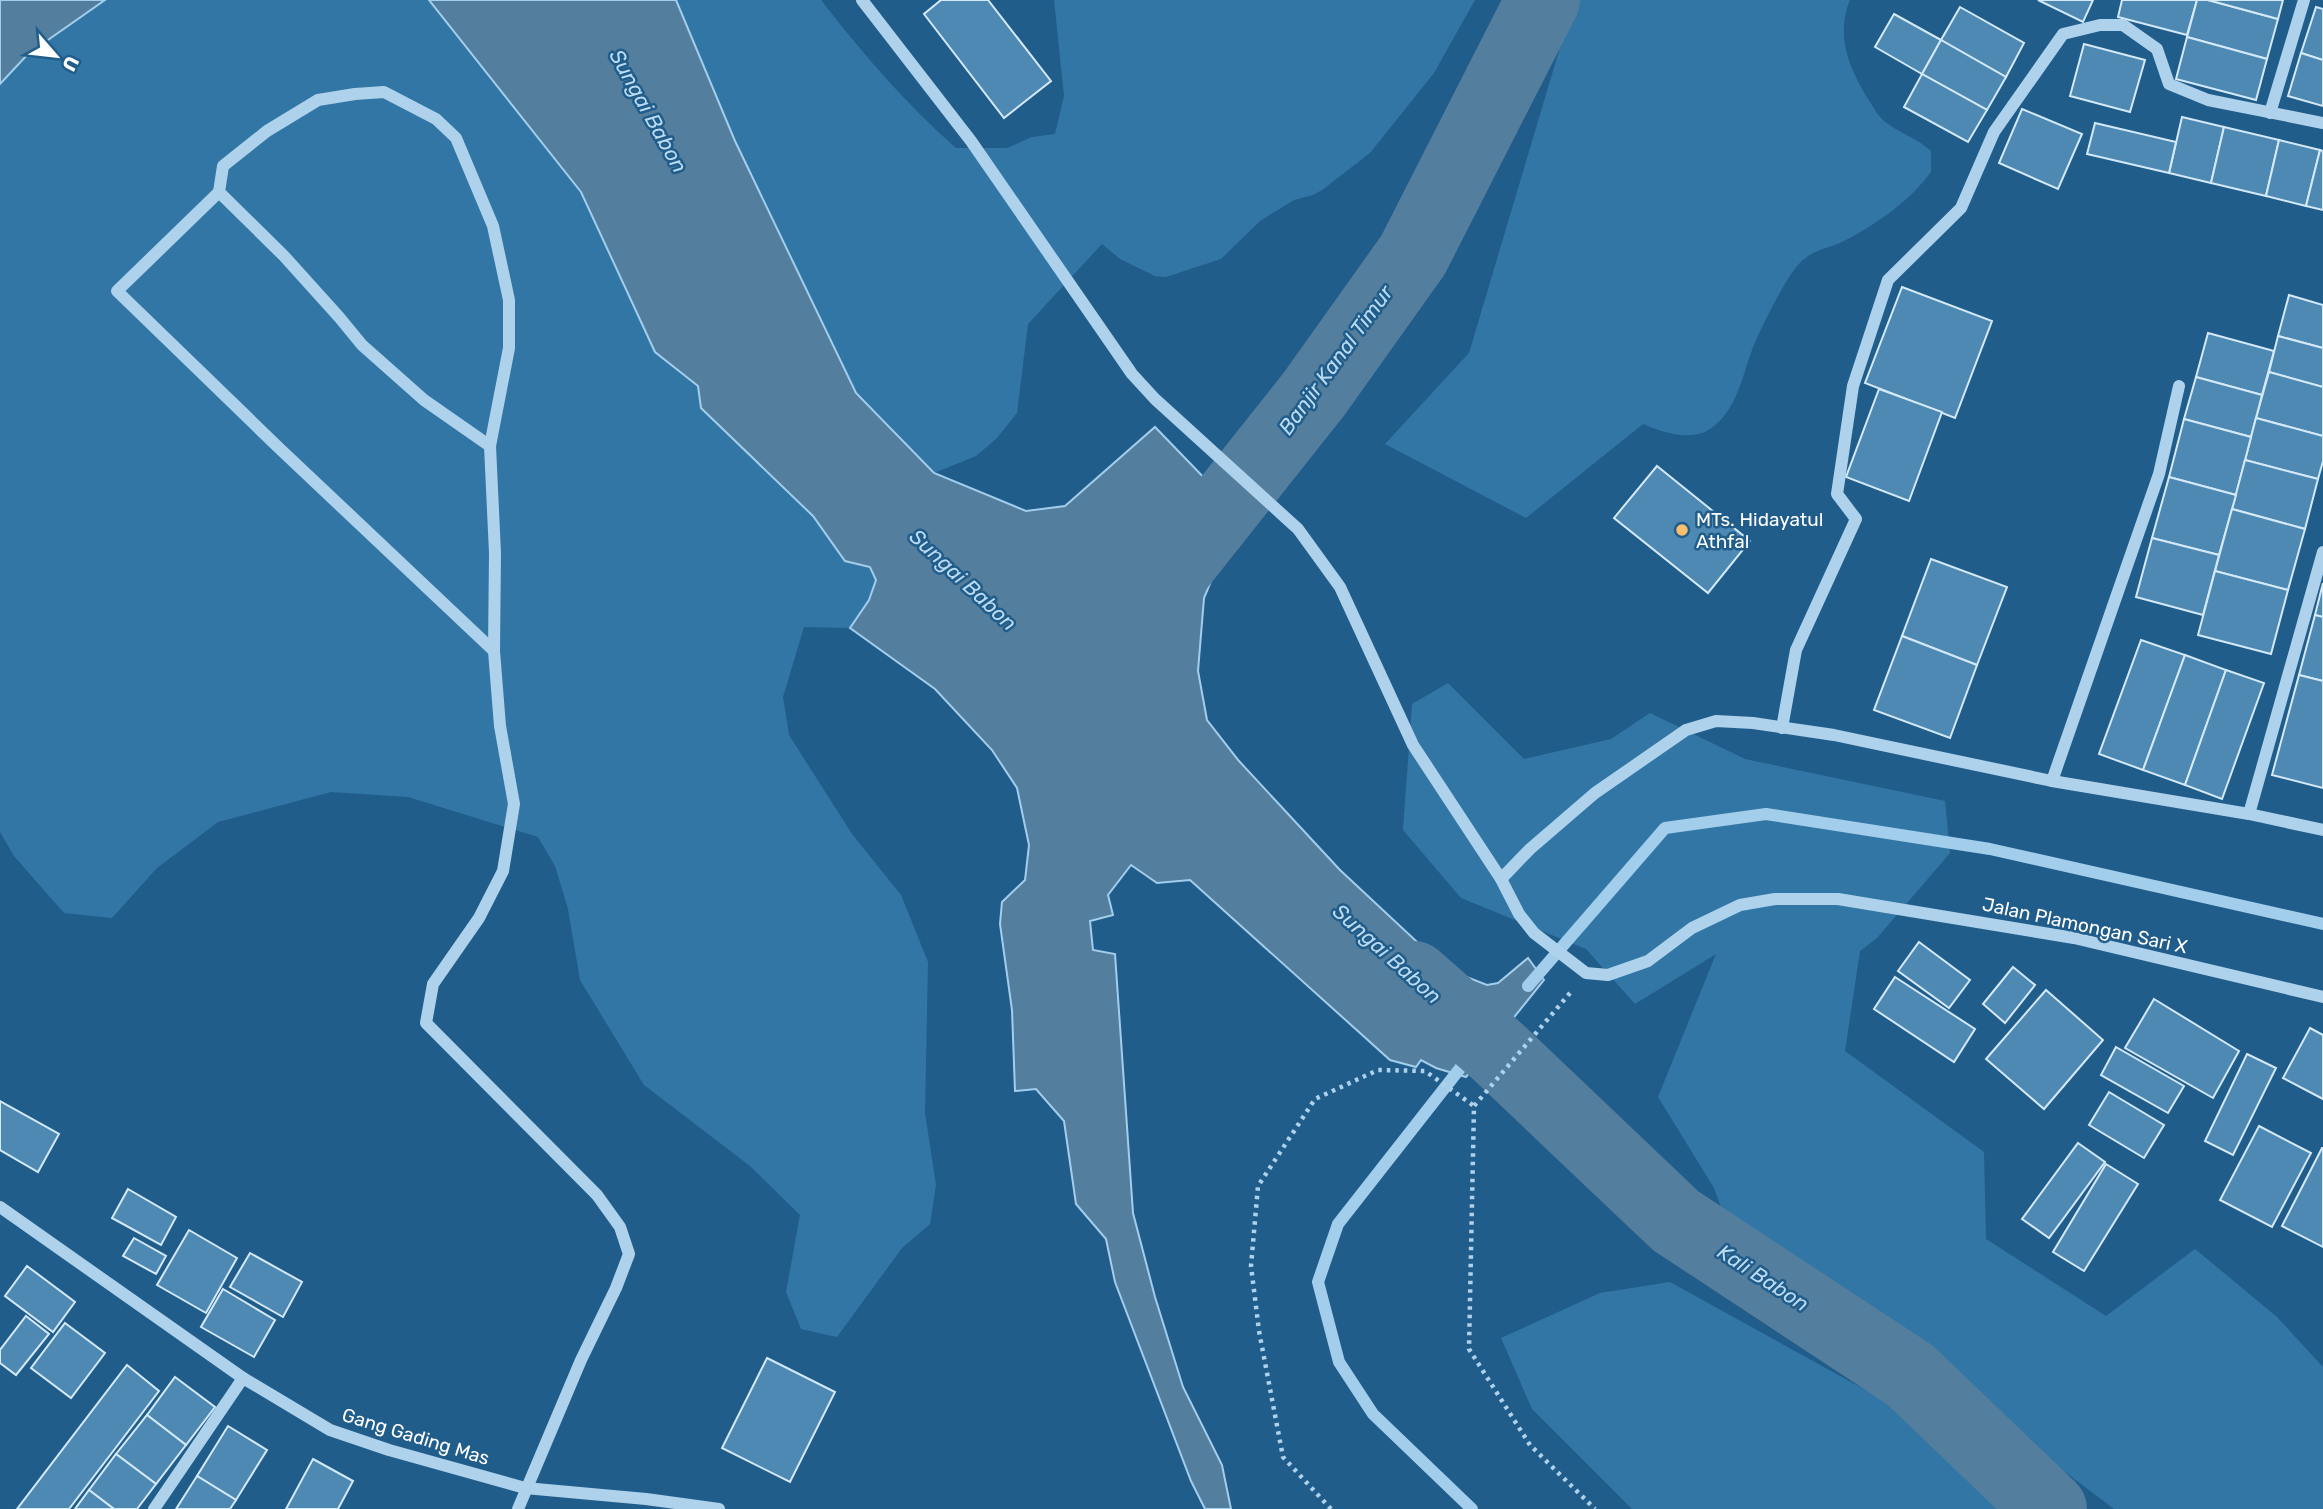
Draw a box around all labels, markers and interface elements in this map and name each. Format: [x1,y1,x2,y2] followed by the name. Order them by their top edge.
[21,21,91,91] north arrow
[604,45,693,177] water label: Sungai Babon
[57,52,84,75] text: U
[1273,280,1399,439] water label: Banjir Kanal Timur
[1696,508,1823,553] place label: MTs. Hidayatul Athfal
[1674,522,1690,538] marker: MTs. Hidayatul Athfal
[905,524,1022,636] water label: Sungai Babon
[1980,892,2190,958] street label: Jalan Plamongan Sari X
[1328,898,1447,1009] water label: Sungai Babon
[1713,1239,1814,1316] water label: Kali Babon
[339,1403,492,1470] street label: Gang Gading Mas

